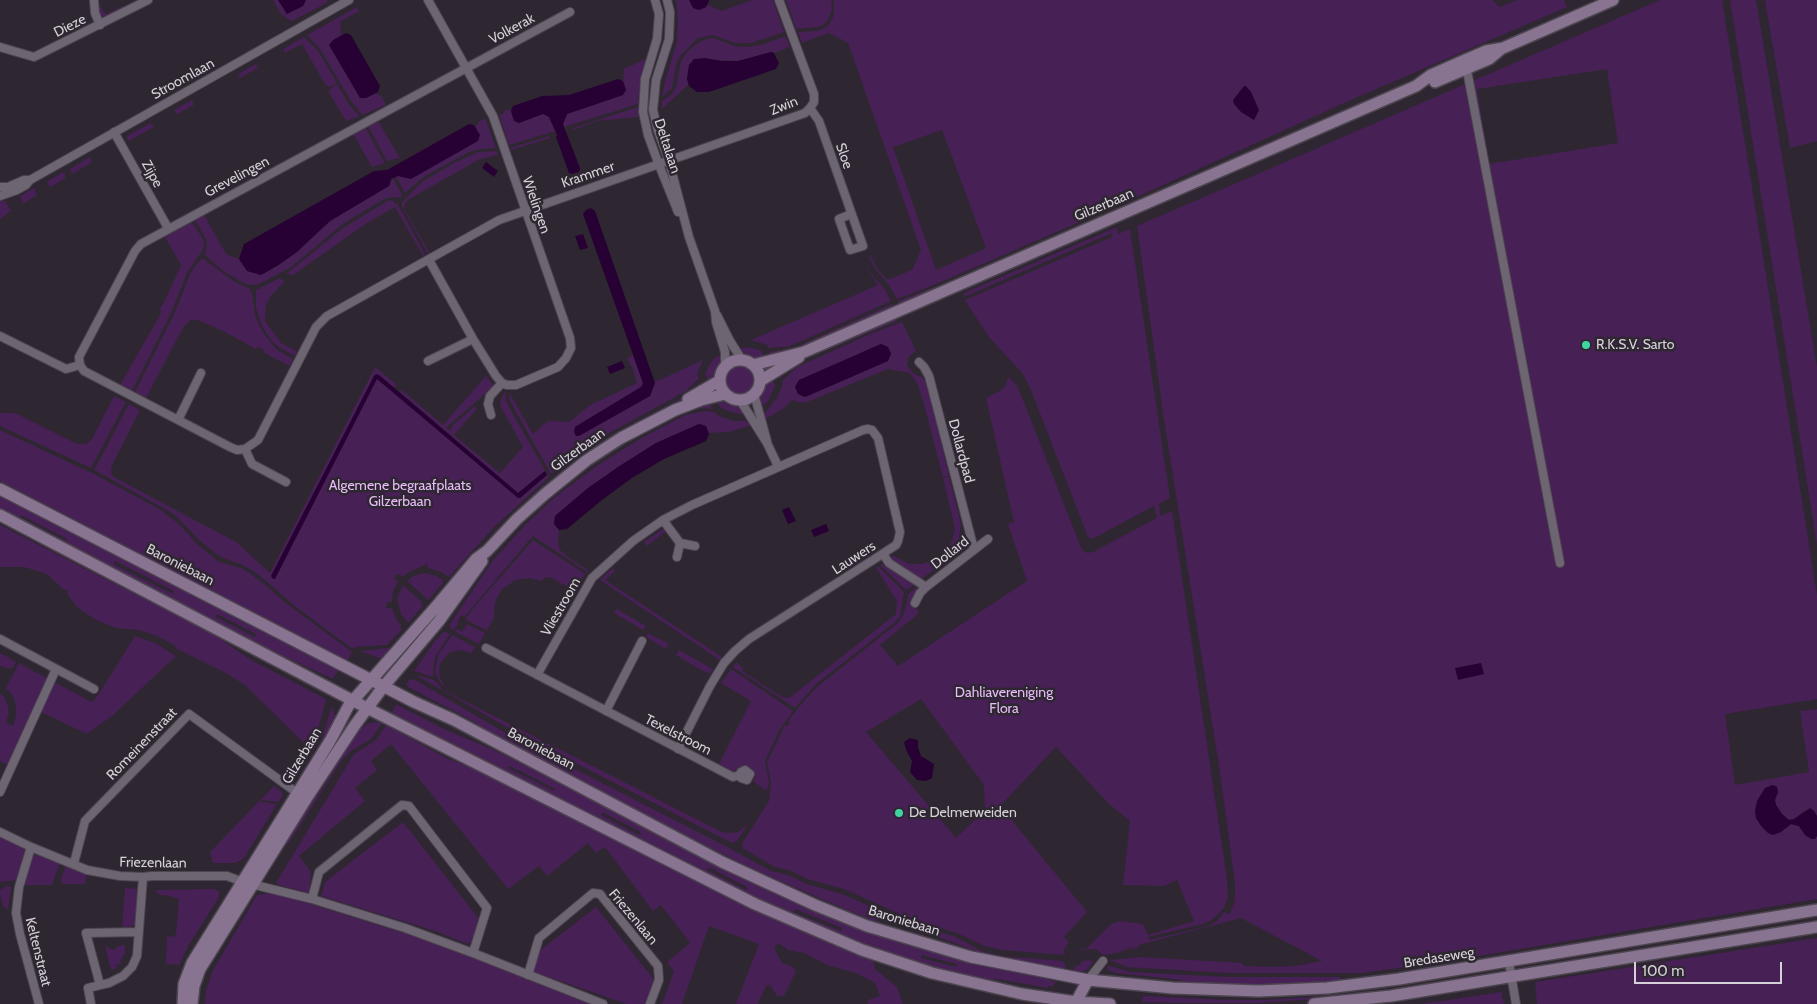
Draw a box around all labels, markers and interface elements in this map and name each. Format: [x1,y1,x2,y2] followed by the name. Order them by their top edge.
[486,10,538,48] street label: Volkerak
[51,11,89,41] street label: Dieze
[149,55,217,103] street label: Stroomlaan
[768,93,800,119] street label: Zwin
[650,117,684,175] street label: Deltalaan
[832,141,856,171] street label: Sloe
[202,153,272,201] street label: Grevelingen
[138,157,166,191] street label: Zijpe
[559,158,617,192] street label: Krammer
[518,174,554,236] street label: Wielingen
[1072,185,1136,225] street label: Gilzerbaan
[1596,337,1674,353] place label: R.K.S.V. Sarto
[1580,339,1592,351] marker: R.K.S.V. Sarto
[944,417,978,485] street label: Dollardpad
[548,425,608,475] street label: Gilzerbaan
[329,478,471,511] park label: Algemene begraafplaats Gilzerbaan
[928,533,972,573] street label: Dollard
[829,538,879,578] street label: Lauwers
[143,541,217,589] street label: Baroniebaan
[538,575,584,639] street label: Vliestroom
[955,685,1053,718] park label: Dahliavereniging Flora
[103,704,181,784] street label: Romeinenstraat
[642,711,714,759] street label: Texelstroom
[504,724,578,774] street label: Baroniebaan
[279,725,325,787] street label: Gilzerbaan
[909,805,1017,821] place label: De Delmerweiden
[893,807,905,819] marker: De Delmerweiden
[119,854,187,872] street label: Friezenlaan
[605,886,661,948] street label: Friezenlaan
[866,902,942,940] street label: Baroniebaan
[21,916,55,988] street label: Keltenstraat
[1402,944,1476,972] street label: Bredaseweg
[1637,952,1784,984] scale bar
[1642,962,1684,980] text: 100 m

